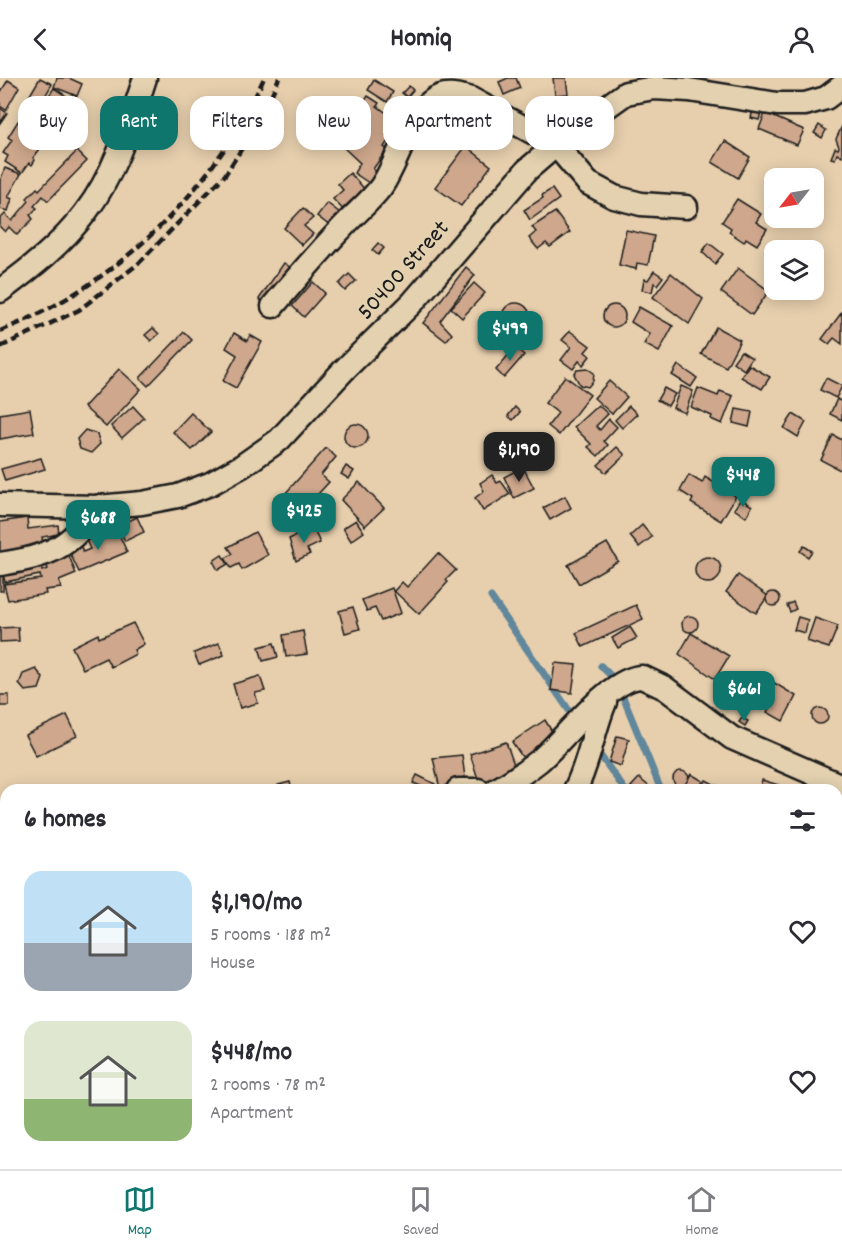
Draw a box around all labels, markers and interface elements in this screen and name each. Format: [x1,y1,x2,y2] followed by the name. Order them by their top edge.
[390,20,452,59] text: Homiq
[24,23,57,56] icon: back
[785,23,818,56] icon: person
[18,96,88,150] chip: Buy
[100,96,178,150] chip: Rent
[190,96,284,150] chip: Filters
[296,96,371,150] chip: New
[383,96,513,150] chip: Apartment
[525,96,614,150] chip: House
[764,168,824,228] north arrow
[764,168,824,300] map controls
[350,213,458,329] street label: 50400 Street
[764,240,824,300] button: layers
[474,311,546,362] pin: $499
[492,316,528,344] text: $499
[470,432,568,483] pin: $1,190
[498,437,540,465] text: $1,190
[707,457,779,508] pin: $448
[726,462,760,490] text: $448
[268,493,340,544] pin: $425
[286,498,322,526] text: $425
[62,500,134,551] pin: $688
[80,505,116,533] text: $688
[708,671,780,722] pin: $661
[727,676,761,704] text: $661
[24,802,106,839] text: 6 homes
[786,804,819,837] icon: filters
[210,885,302,922] text: $1,190/mo
[72,895,144,967] icon: home
[786,915,819,948] icon: heart
[210,922,331,950] text: 5 rooms · 188 m²
[210,950,255,978] text: House
[210,1035,292,1072] text: $448/mo
[72,1045,144,1117] icon: home
[786,1065,819,1098] icon: heart
[210,1072,326,1100] text: 2 rooms · 78 m²
[210,1100,293,1128] text: Apartment
[123,1183,156,1242] tab: Map
[403,1183,439,1242] tab: Saved
[685,1183,719,1242] tab: Home

